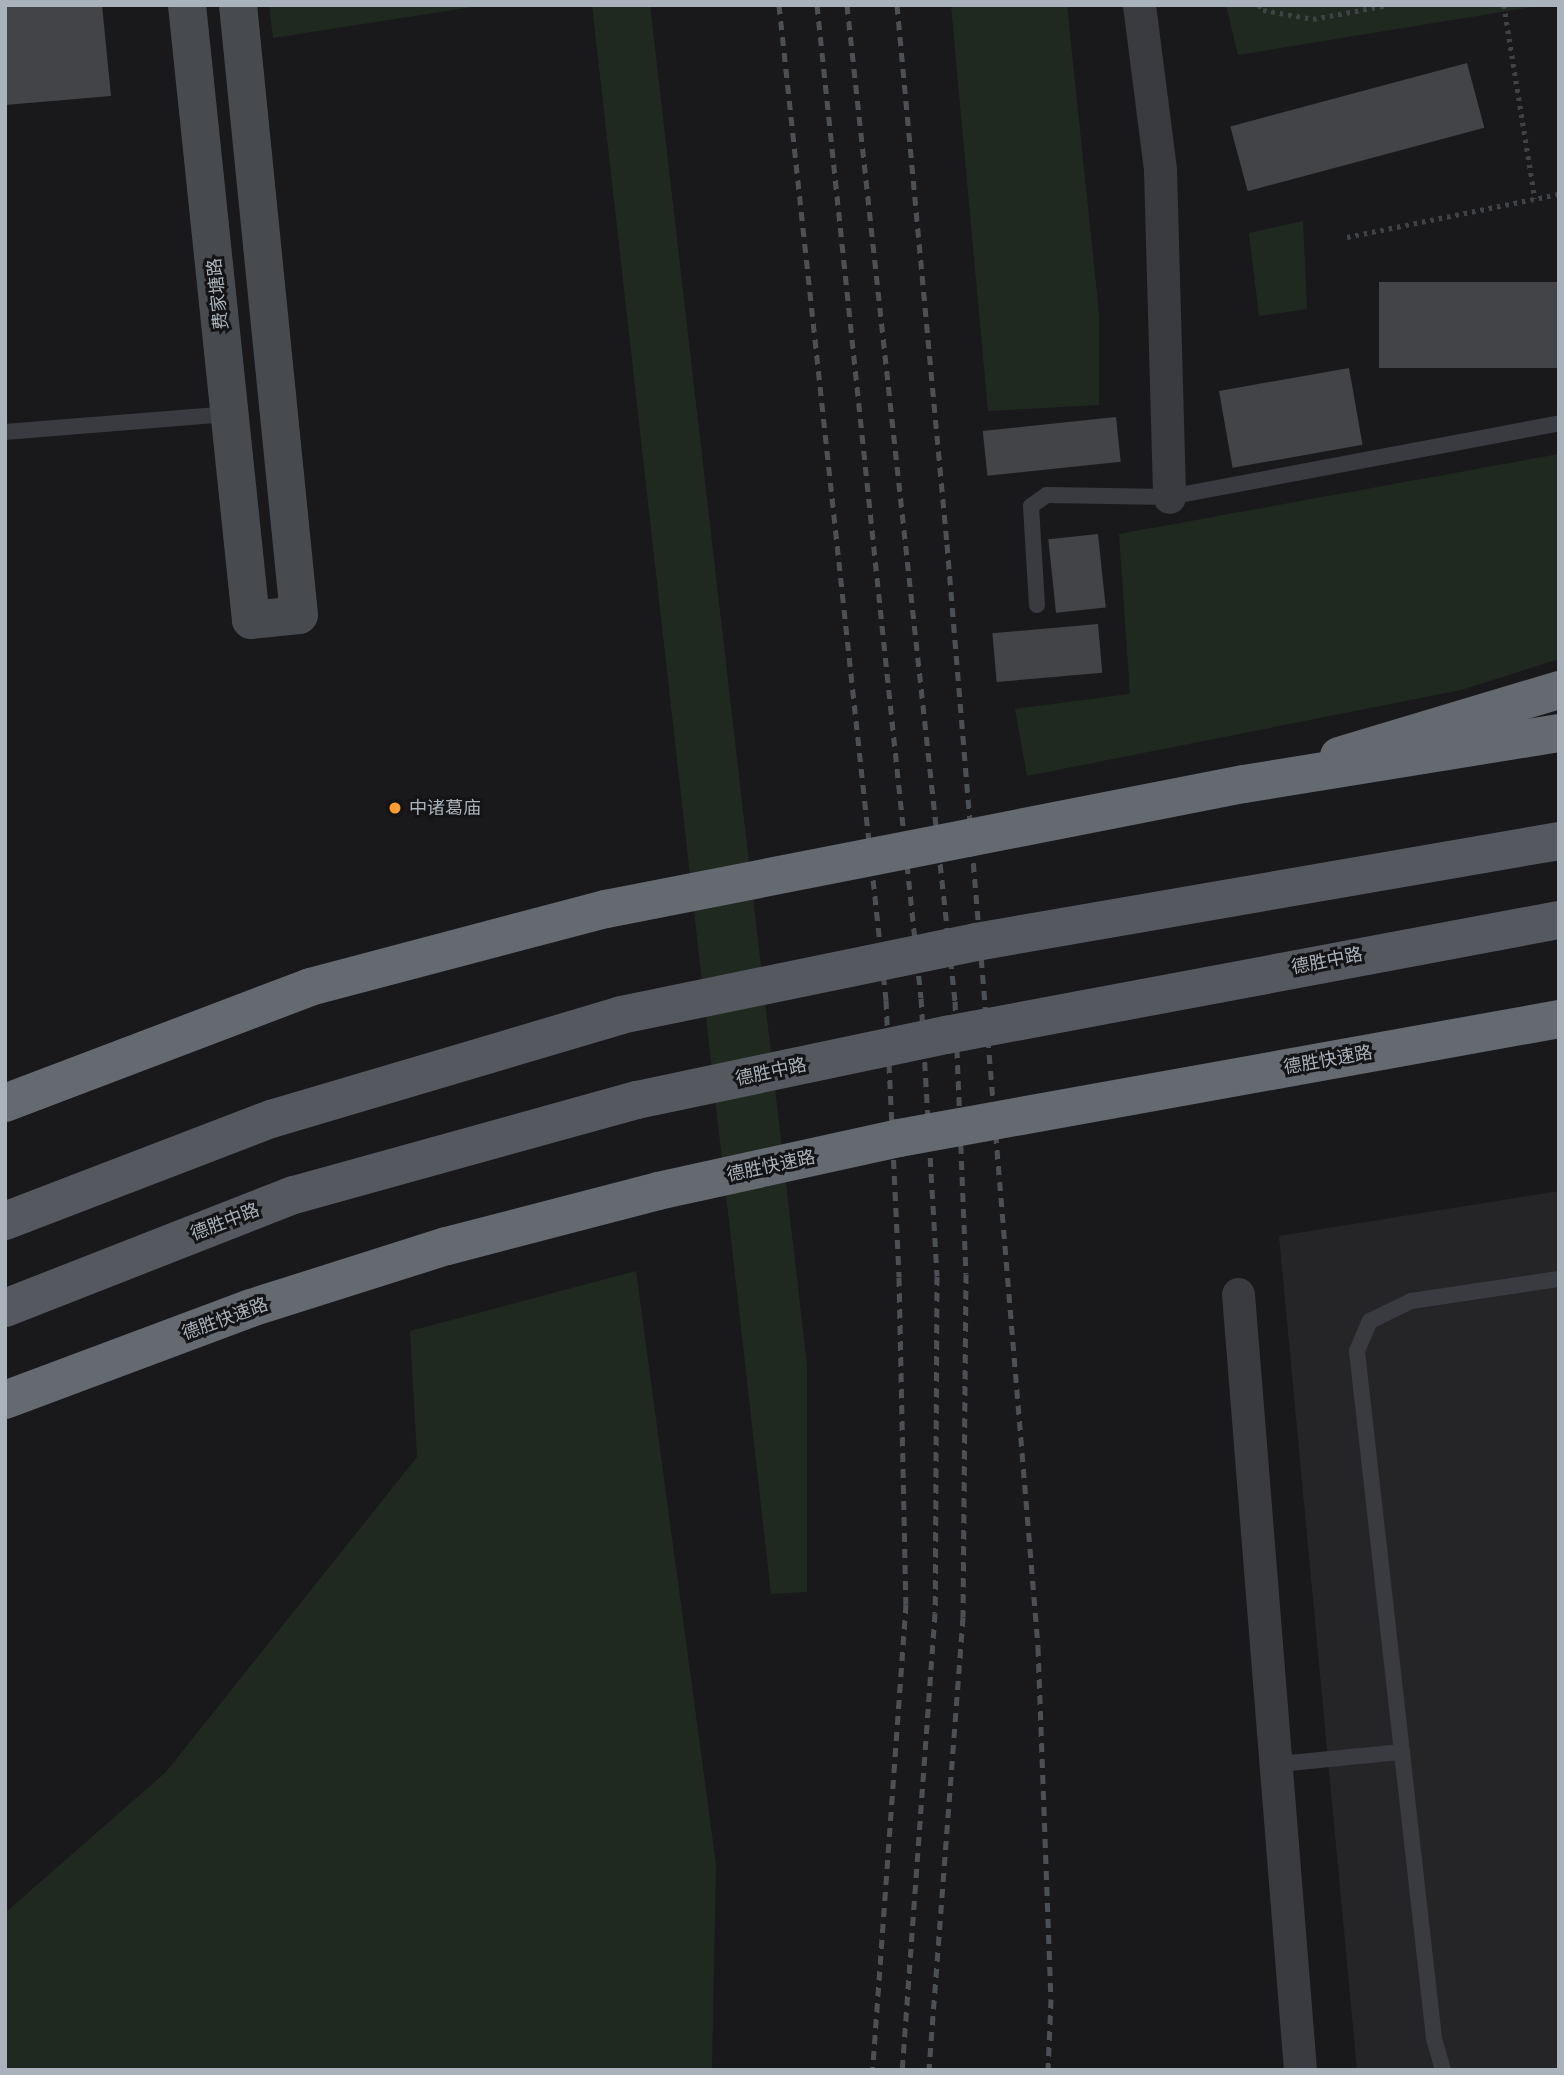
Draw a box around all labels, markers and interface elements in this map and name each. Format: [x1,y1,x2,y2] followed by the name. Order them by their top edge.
[203,257,233,331] street label: 费家塘路
[409,797,481,819] place label: 中诸葛庙
[387,800,403,816] marker: 中诸葛庙
[1290,944,1364,978] street label: 德胜中路
[1282,1042,1374,1078] street label: 德胜快速路
[734,1054,808,1090] street label: 德胜中路
[725,1146,817,1186] street label: 德胜快速路
[188,1199,262,1245] street label: 德胜中路
[179,1293,271,1345] street label: 德胜快速路

